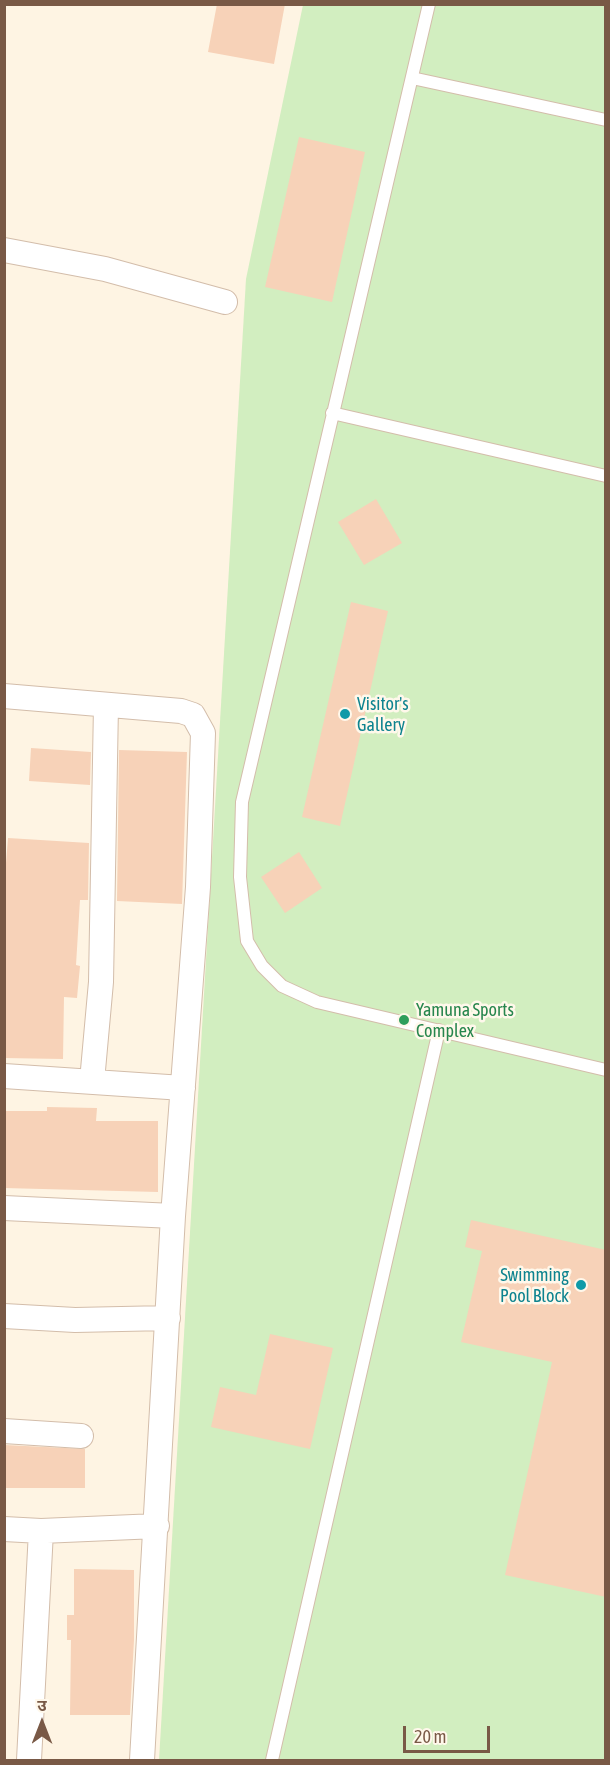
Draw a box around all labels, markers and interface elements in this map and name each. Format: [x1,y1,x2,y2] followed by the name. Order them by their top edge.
[357,693,409,736] place label: Visitor's Gallery
[338,707,352,721] marker: Visitor's Gallery
[416,999,514,1042] place label: Yamuna Sports Complex
[397,1013,411,1027] marker: Yamuna Sports Complex
[500,1264,569,1306] place label: Swimming Pool Block
[574,1278,588,1292] marker: Swimming Pool Block
[12,1693,72,1753] north arrow
[37,1696,47,1714] text: उ
[406,1714,493,1752] scale bar
[414,1726,446,1747] text: 20 m

